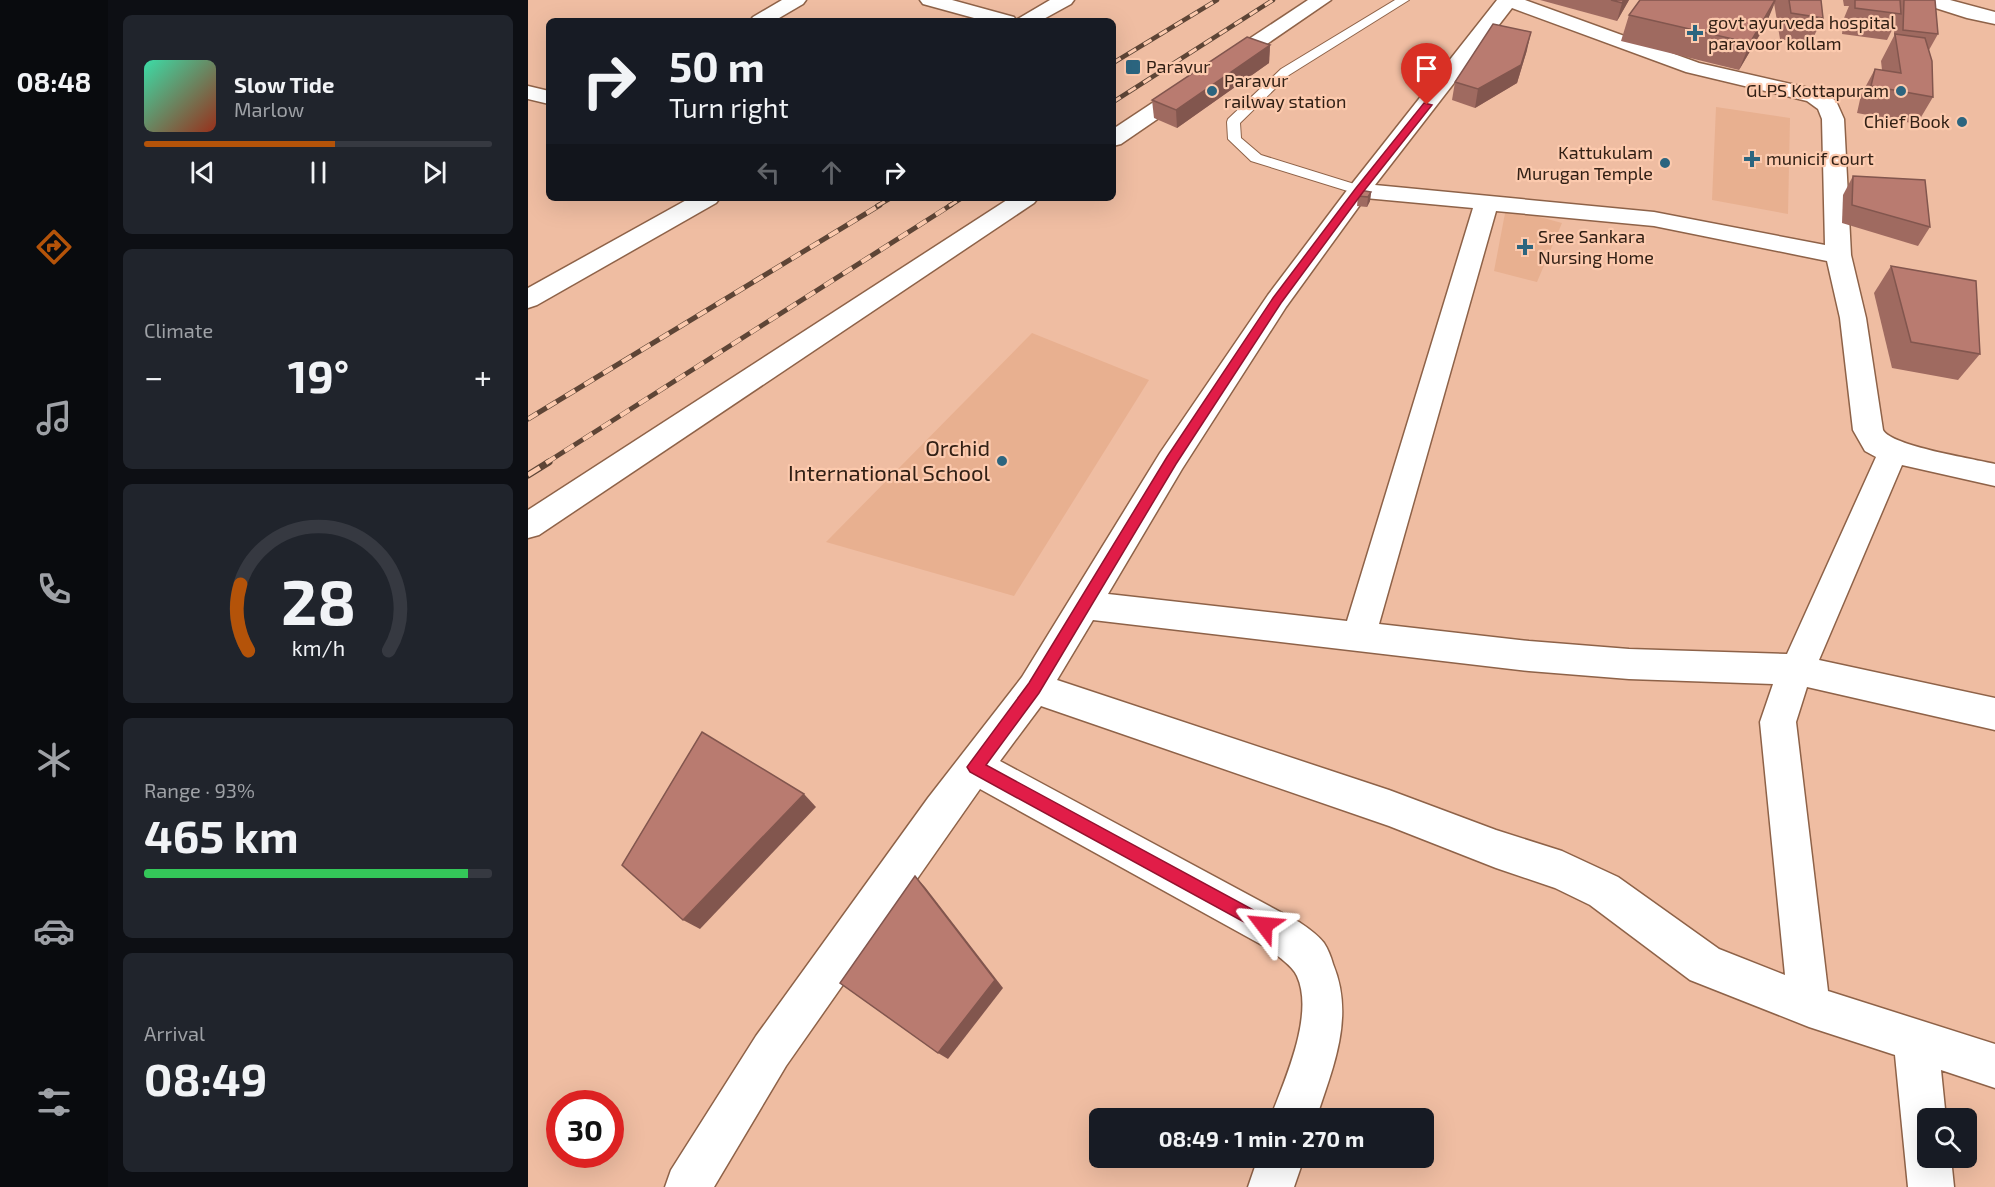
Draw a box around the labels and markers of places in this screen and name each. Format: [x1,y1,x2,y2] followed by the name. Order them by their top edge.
[1708,11,1896,54] place label: govt ayurveda hospital paravoor kollam
[1686,24,1704,42] marker: govt ayurveda hospital paravoor kollam
[1401,43,1452,105] pin
[1146,55,1211,77] place label: Paravur
[1124,58,1142,76] marker: Paravur
[1224,69,1346,112] place label: Paravur railway station
[1746,79,1889,101] place label: GLPS Kottapuram
[1205,84,1219,98] marker: Paravur railway station
[1894,84,1908,98] marker: GLPS Kottapuram
[1864,110,1950,132] place label: Chief Book
[1955,115,1969,129] marker: Chief Book
[1516,141,1653,184] place label: Kattukulam Murugan Temple
[1766,147,1874,169] place label: municif court
[1743,150,1761,168] marker: municif court
[1658,156,1672,170] marker: Kattukulam Murugan Temple
[1538,225,1654,268] place label: Sree Sankara Nursing Home
[1516,238,1534,256] marker: Sree Sankara Nursing Home
[788,434,990,485] place label: Orchid International School
[995,454,1009,468] marker: Orchid International School

